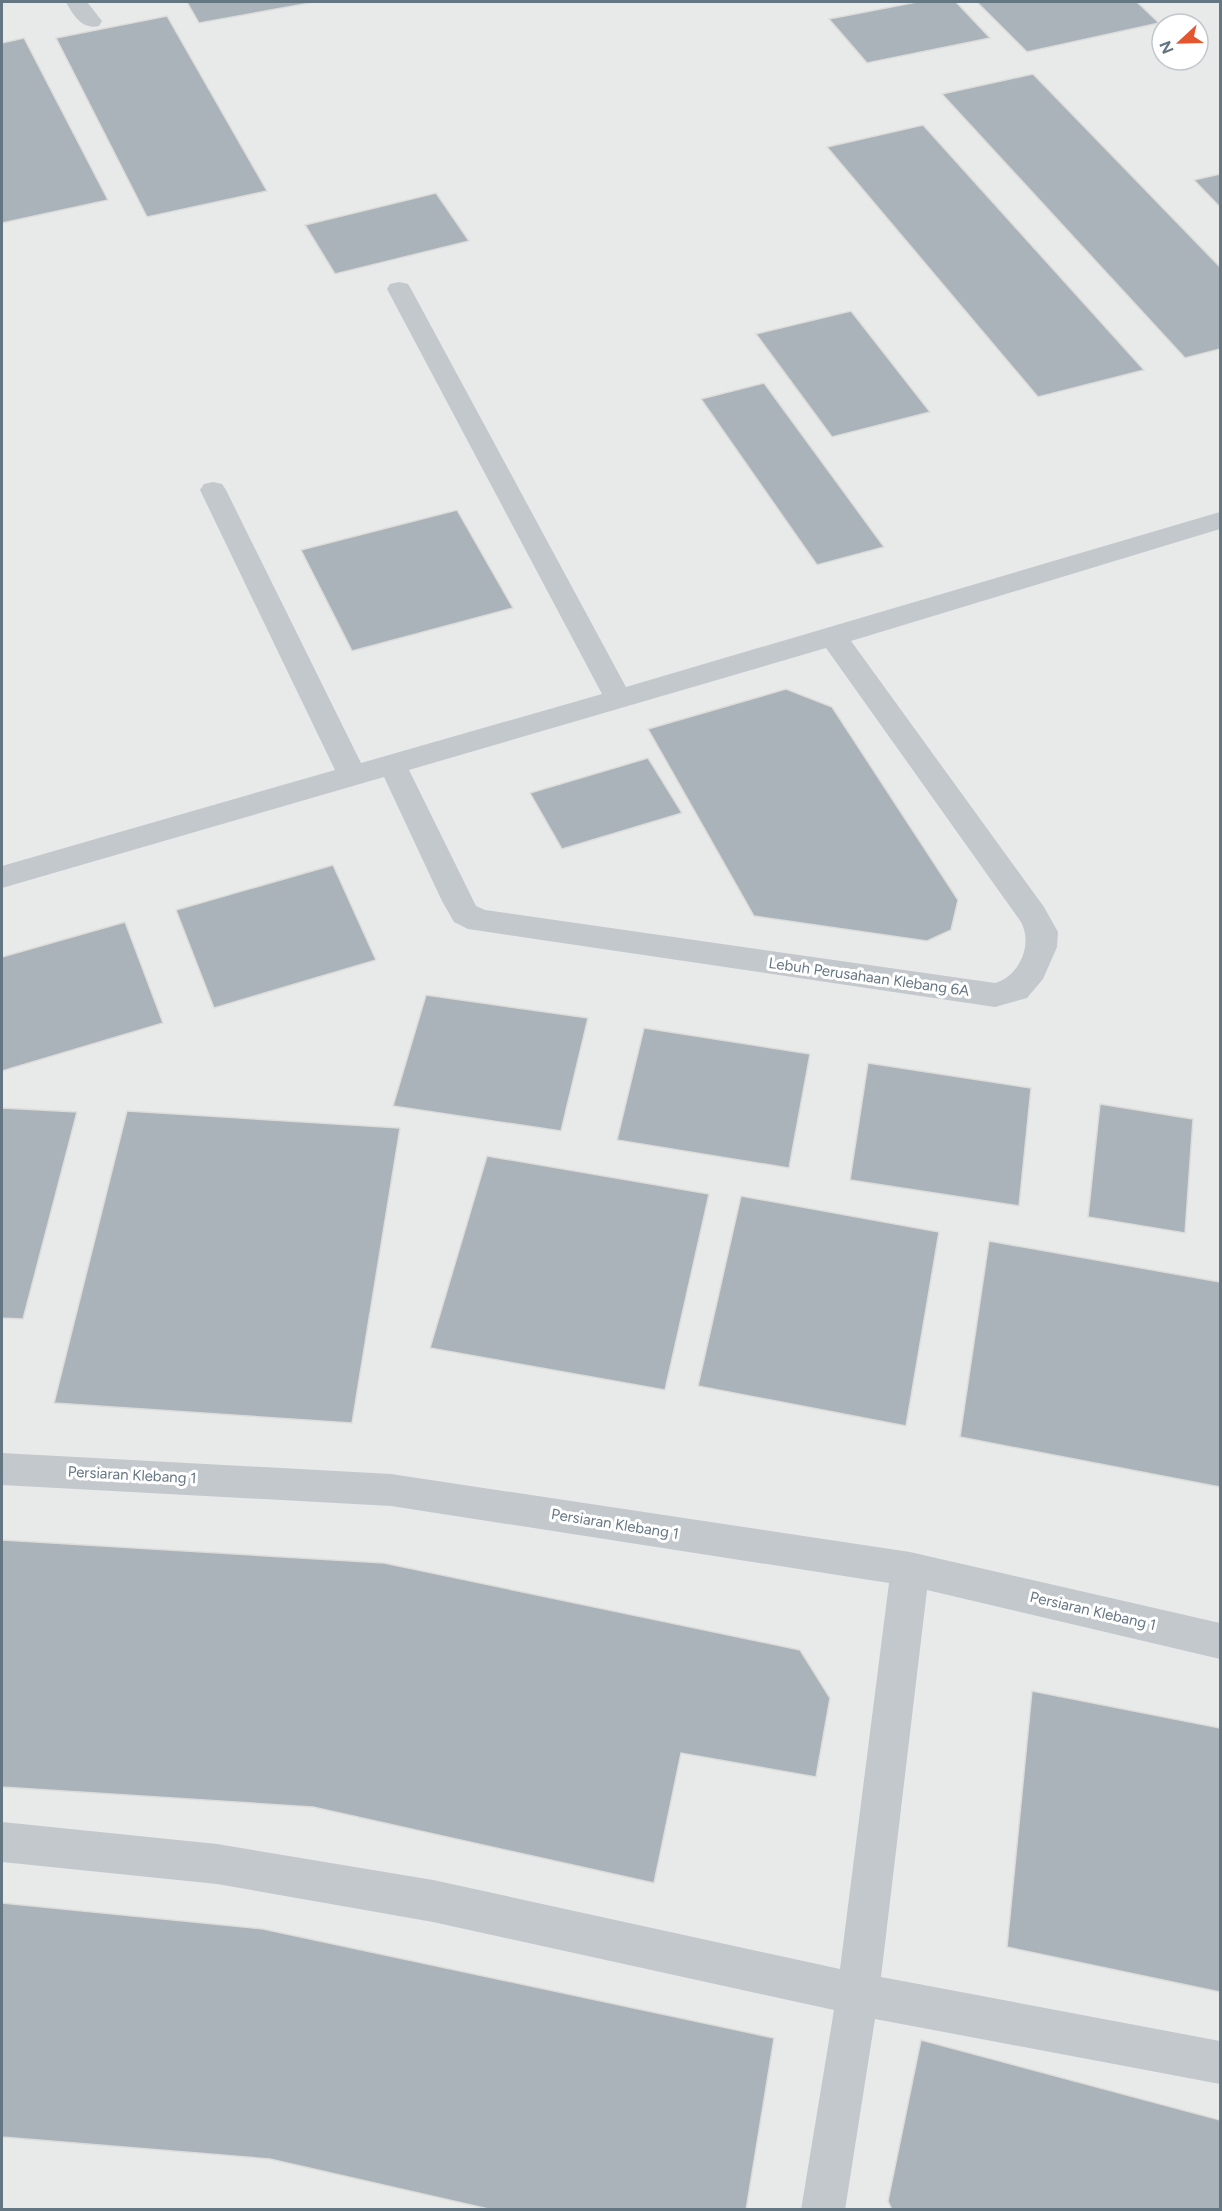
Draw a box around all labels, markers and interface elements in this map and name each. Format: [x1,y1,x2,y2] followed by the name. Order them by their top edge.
[1150,12,1210,72] north arrow
[1155,38,1178,57] text: N
[768,954,970,1000] street label: Lebuh Perusahaan Klebang 6A
[67,1463,197,1487] street label: Persiaran Klebang 1
[550,1505,680,1543] street label: Persiaran Klebang 1
[1028,1588,1158,1634] street label: Persiaran Klebang 1

